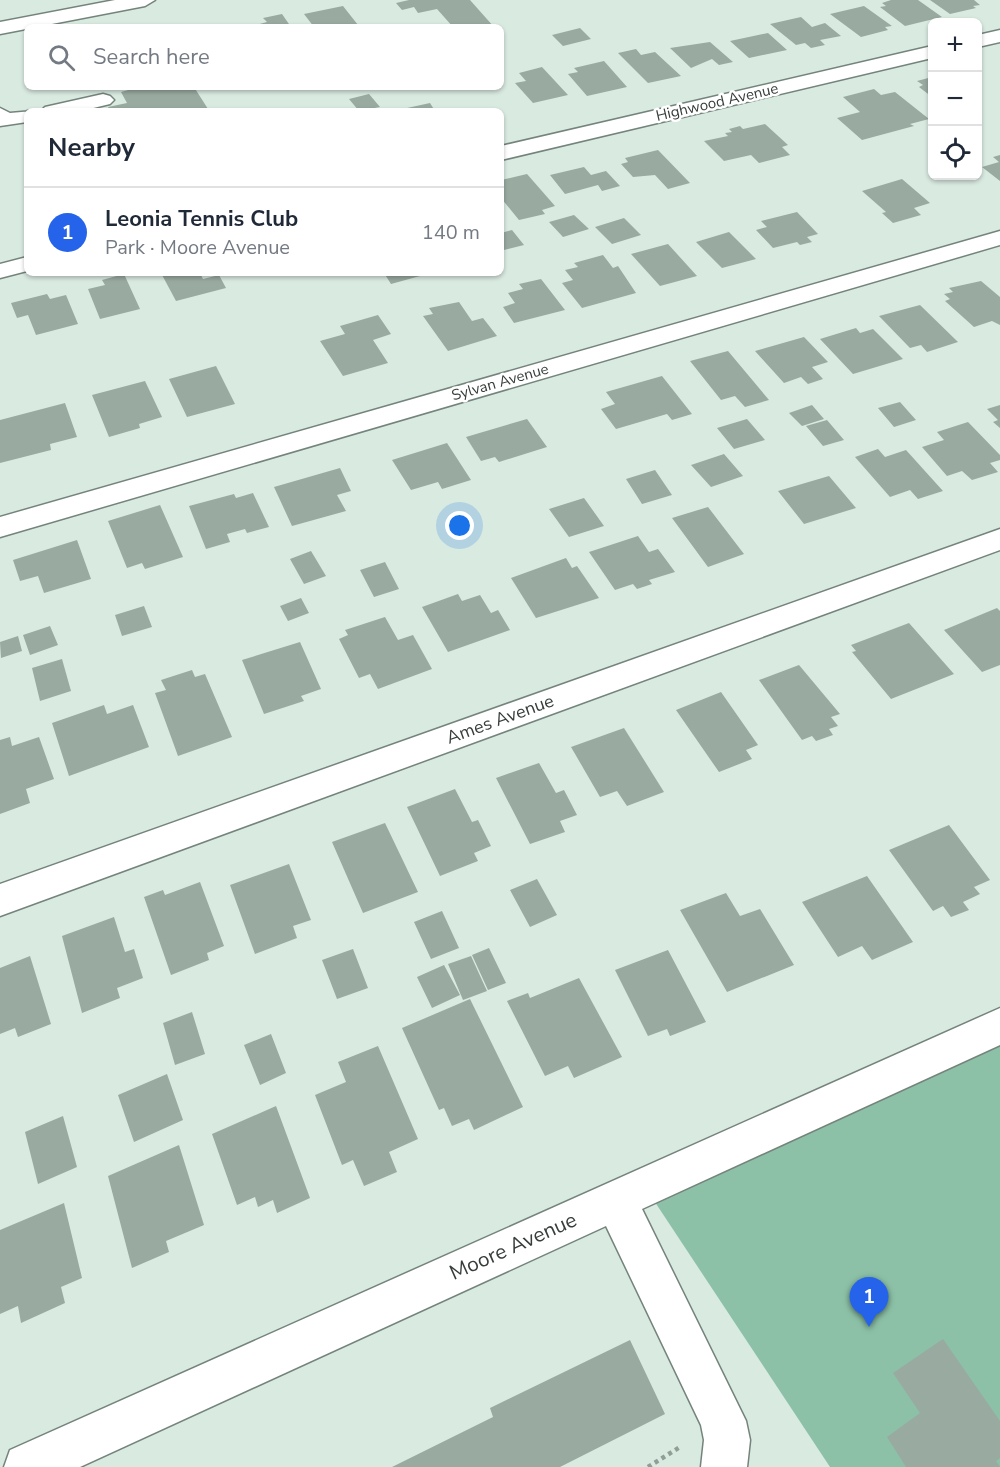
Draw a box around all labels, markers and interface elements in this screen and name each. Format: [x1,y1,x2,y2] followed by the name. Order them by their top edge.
[928,18,982,180] map controls
[928,18,982,72] button: +
[24,24,504,90] search box
[45,41,78,74] icon: search
[93,42,210,72] text: Search here
[928,72,982,126] button: −
[654,78,780,126] street label: Highwood Avenue
[928,126,982,180] button: locate
[48,130,135,165] text: Nearby
[105,204,298,234] text: Leonia Tennis Club
[62,219,74,246] text: 1
[422,219,480,246] text: 140 m
[105,234,290,261] text: Park · Moore Avenue
[449,359,551,405] street label: Sylvan Avenue
[445,511,474,540] your location
[443,688,557,750] street label: Ames Avenue
[445,1205,581,1287] street label: Moore Avenue
[850,1278,888,1327] pin: 1

